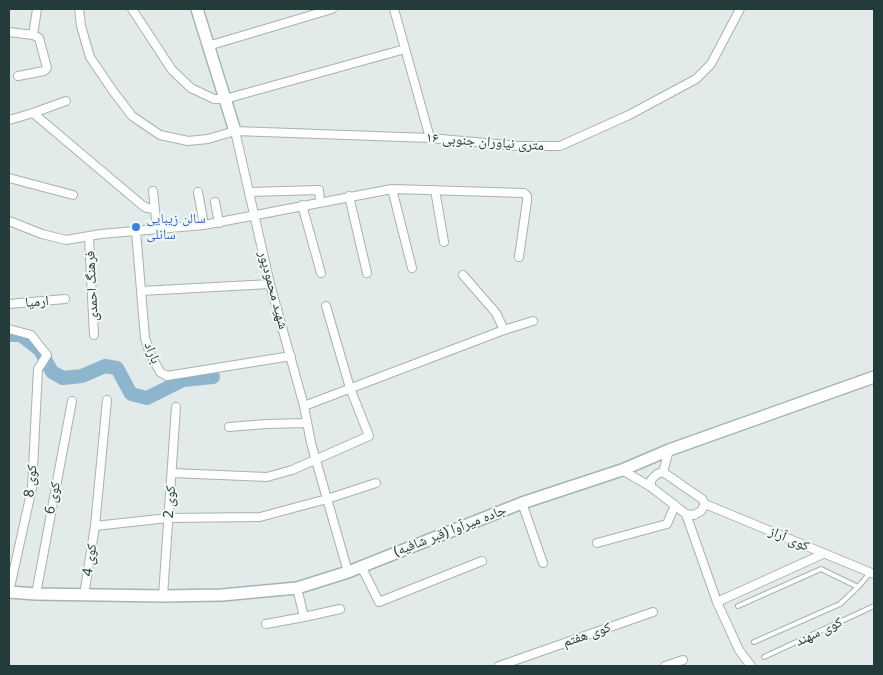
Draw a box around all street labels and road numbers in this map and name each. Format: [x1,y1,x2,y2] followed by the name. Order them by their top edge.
[425,129,545,155] street label: ۱۶ متری نیاوران جنوبی
[254,249,292,331] street label: شهید محمودپور
[82,250,102,322] street label: فرهنگ احمدی
[24,293,50,311] street label: ارمیا
[140,340,164,366] street label: باراد
[21,464,41,498] street label: کوی 8
[42,480,64,516] street label: کوی 6
[160,485,180,519] street label: کوی 2
[391,502,509,560] street label: جاده میرآوا (قبر شافیه)
[766,523,812,555] street label: کوی آراز
[79,543,101,577] street label: کوی 4
[793,614,845,650] street label: کوی سهند
[561,619,613,651] street label: کوی هفتم

